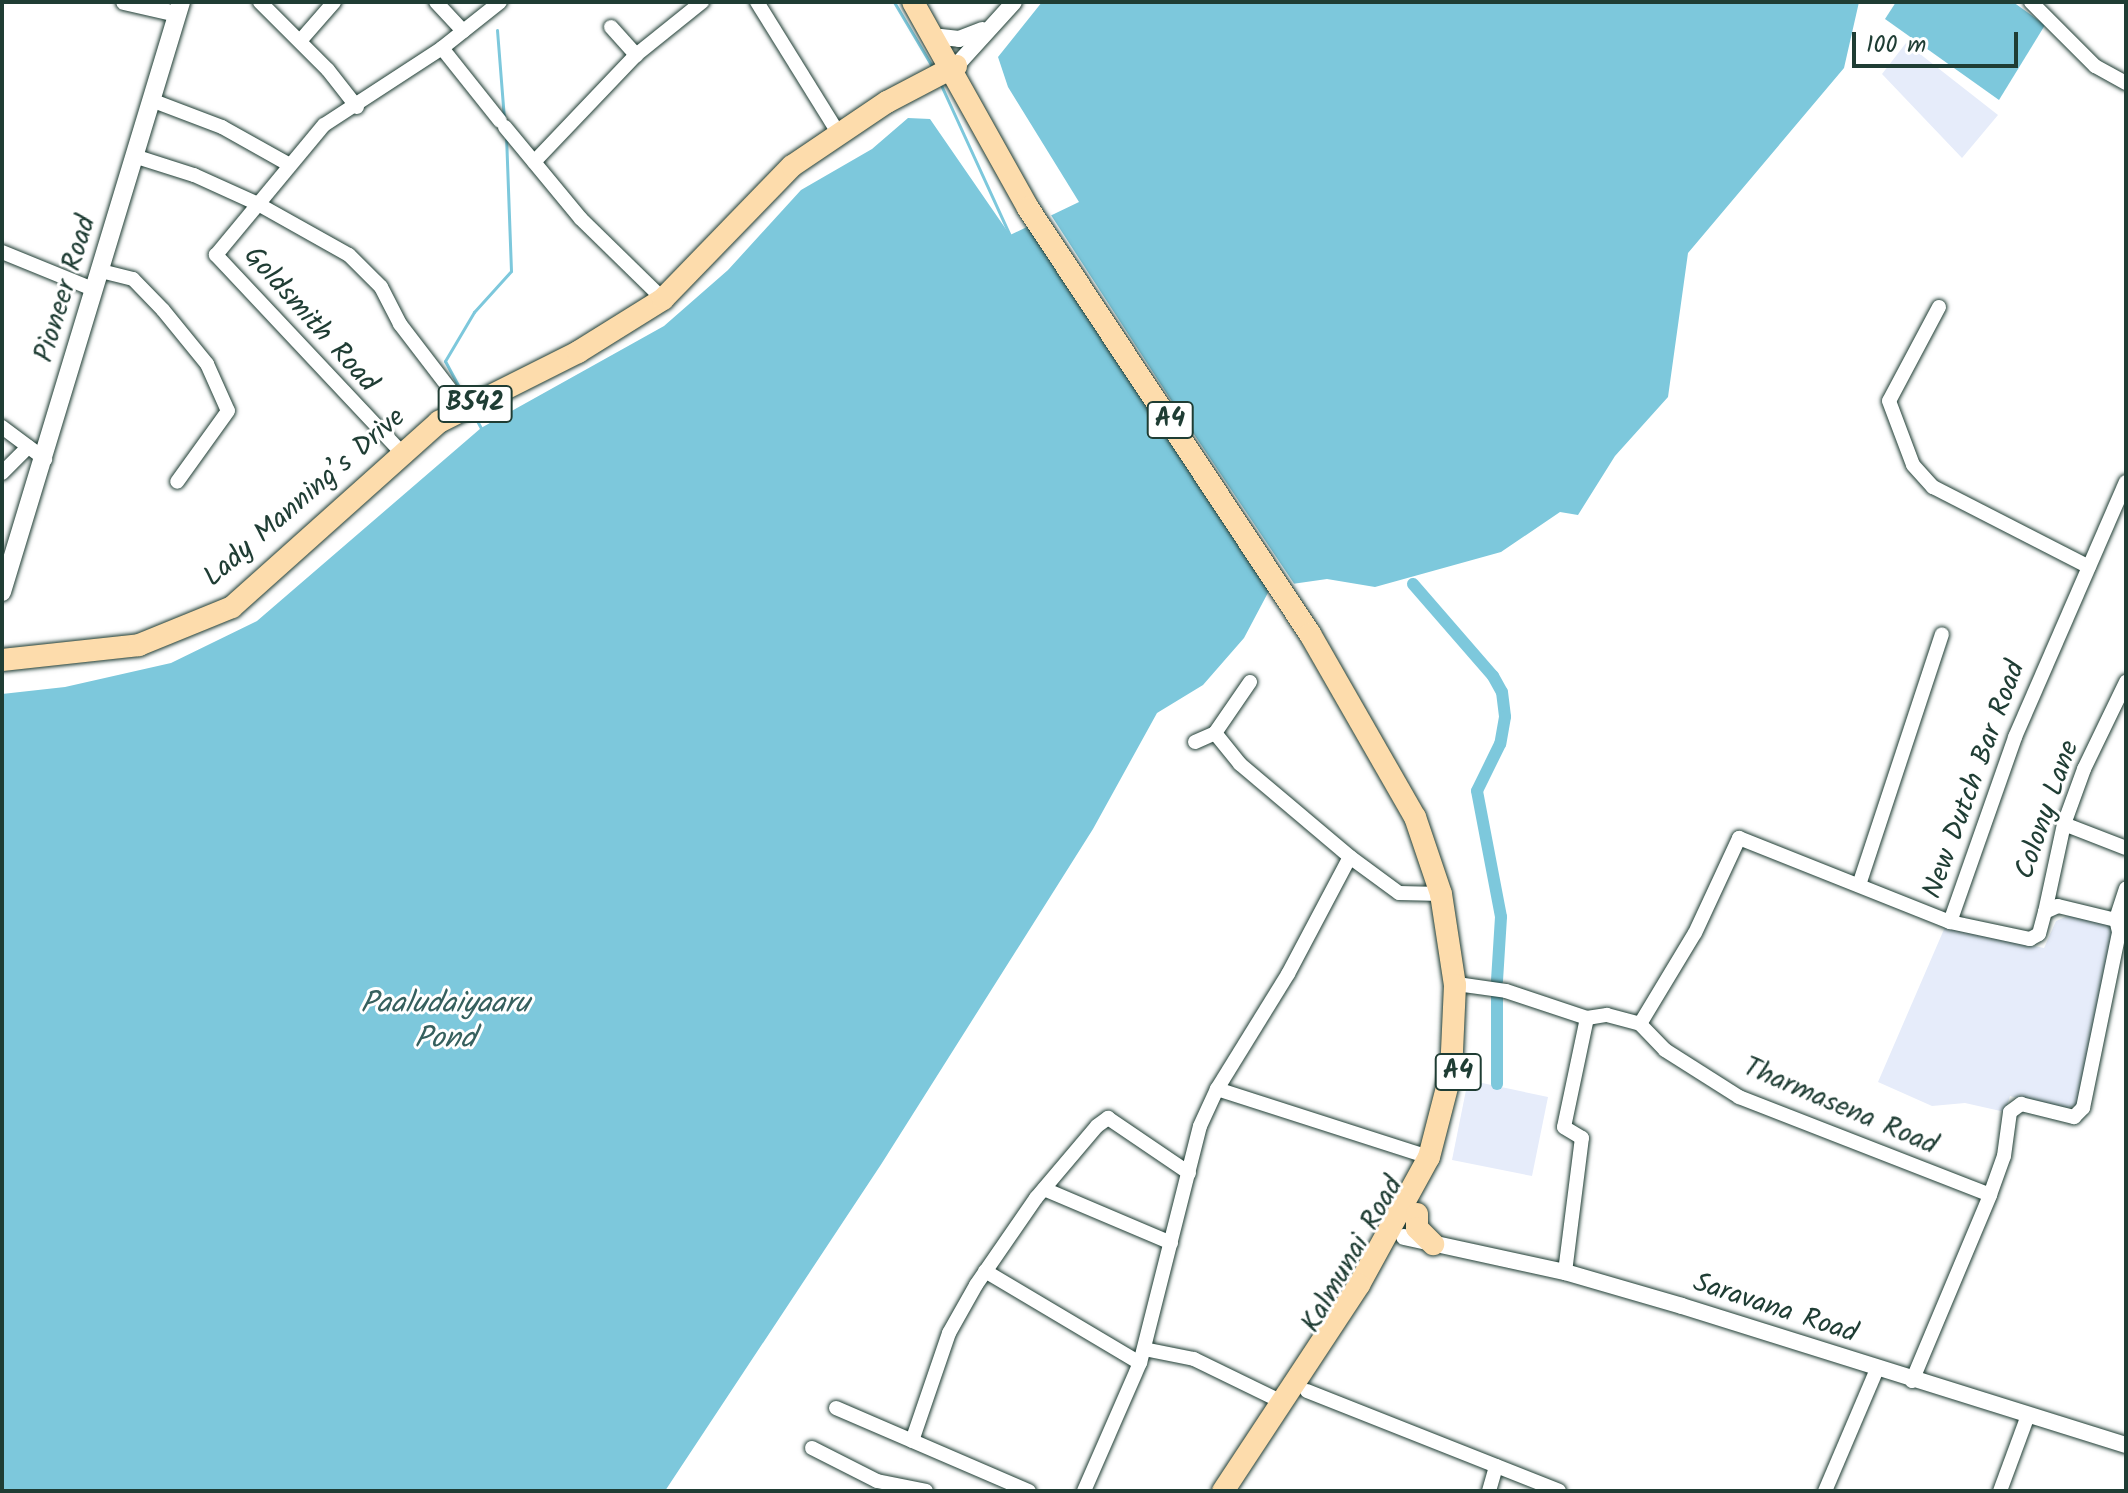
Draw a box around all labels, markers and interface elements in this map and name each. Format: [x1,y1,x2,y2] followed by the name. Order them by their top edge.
[1856,16,2022,66] scale bar
[1866,26,1926,65] text: 100 m
[28,212,104,366] street label: Pioneer Road
[236,240,384,400] street label: Goldsmith Road
[437,382,513,426] road number: B542
[1146,398,1194,442] road number: A4
[197,401,413,595] street label: Lady Manning’s Drive
[1916,657,2034,903] street label: New Dutch Bar Road
[2009,736,2087,884] street label: Colony Lane
[361,986,529,1056] water label: Paaludaiyaaru Pond
[1434,1050,1482,1094] road number: A4
[1738,1051,1942,1163] street label: Tharmasena Road
[1295,1171,1411,1339] street label: Kalmunai Road
[1689,1267,1861,1351] street label: Saravana Road

